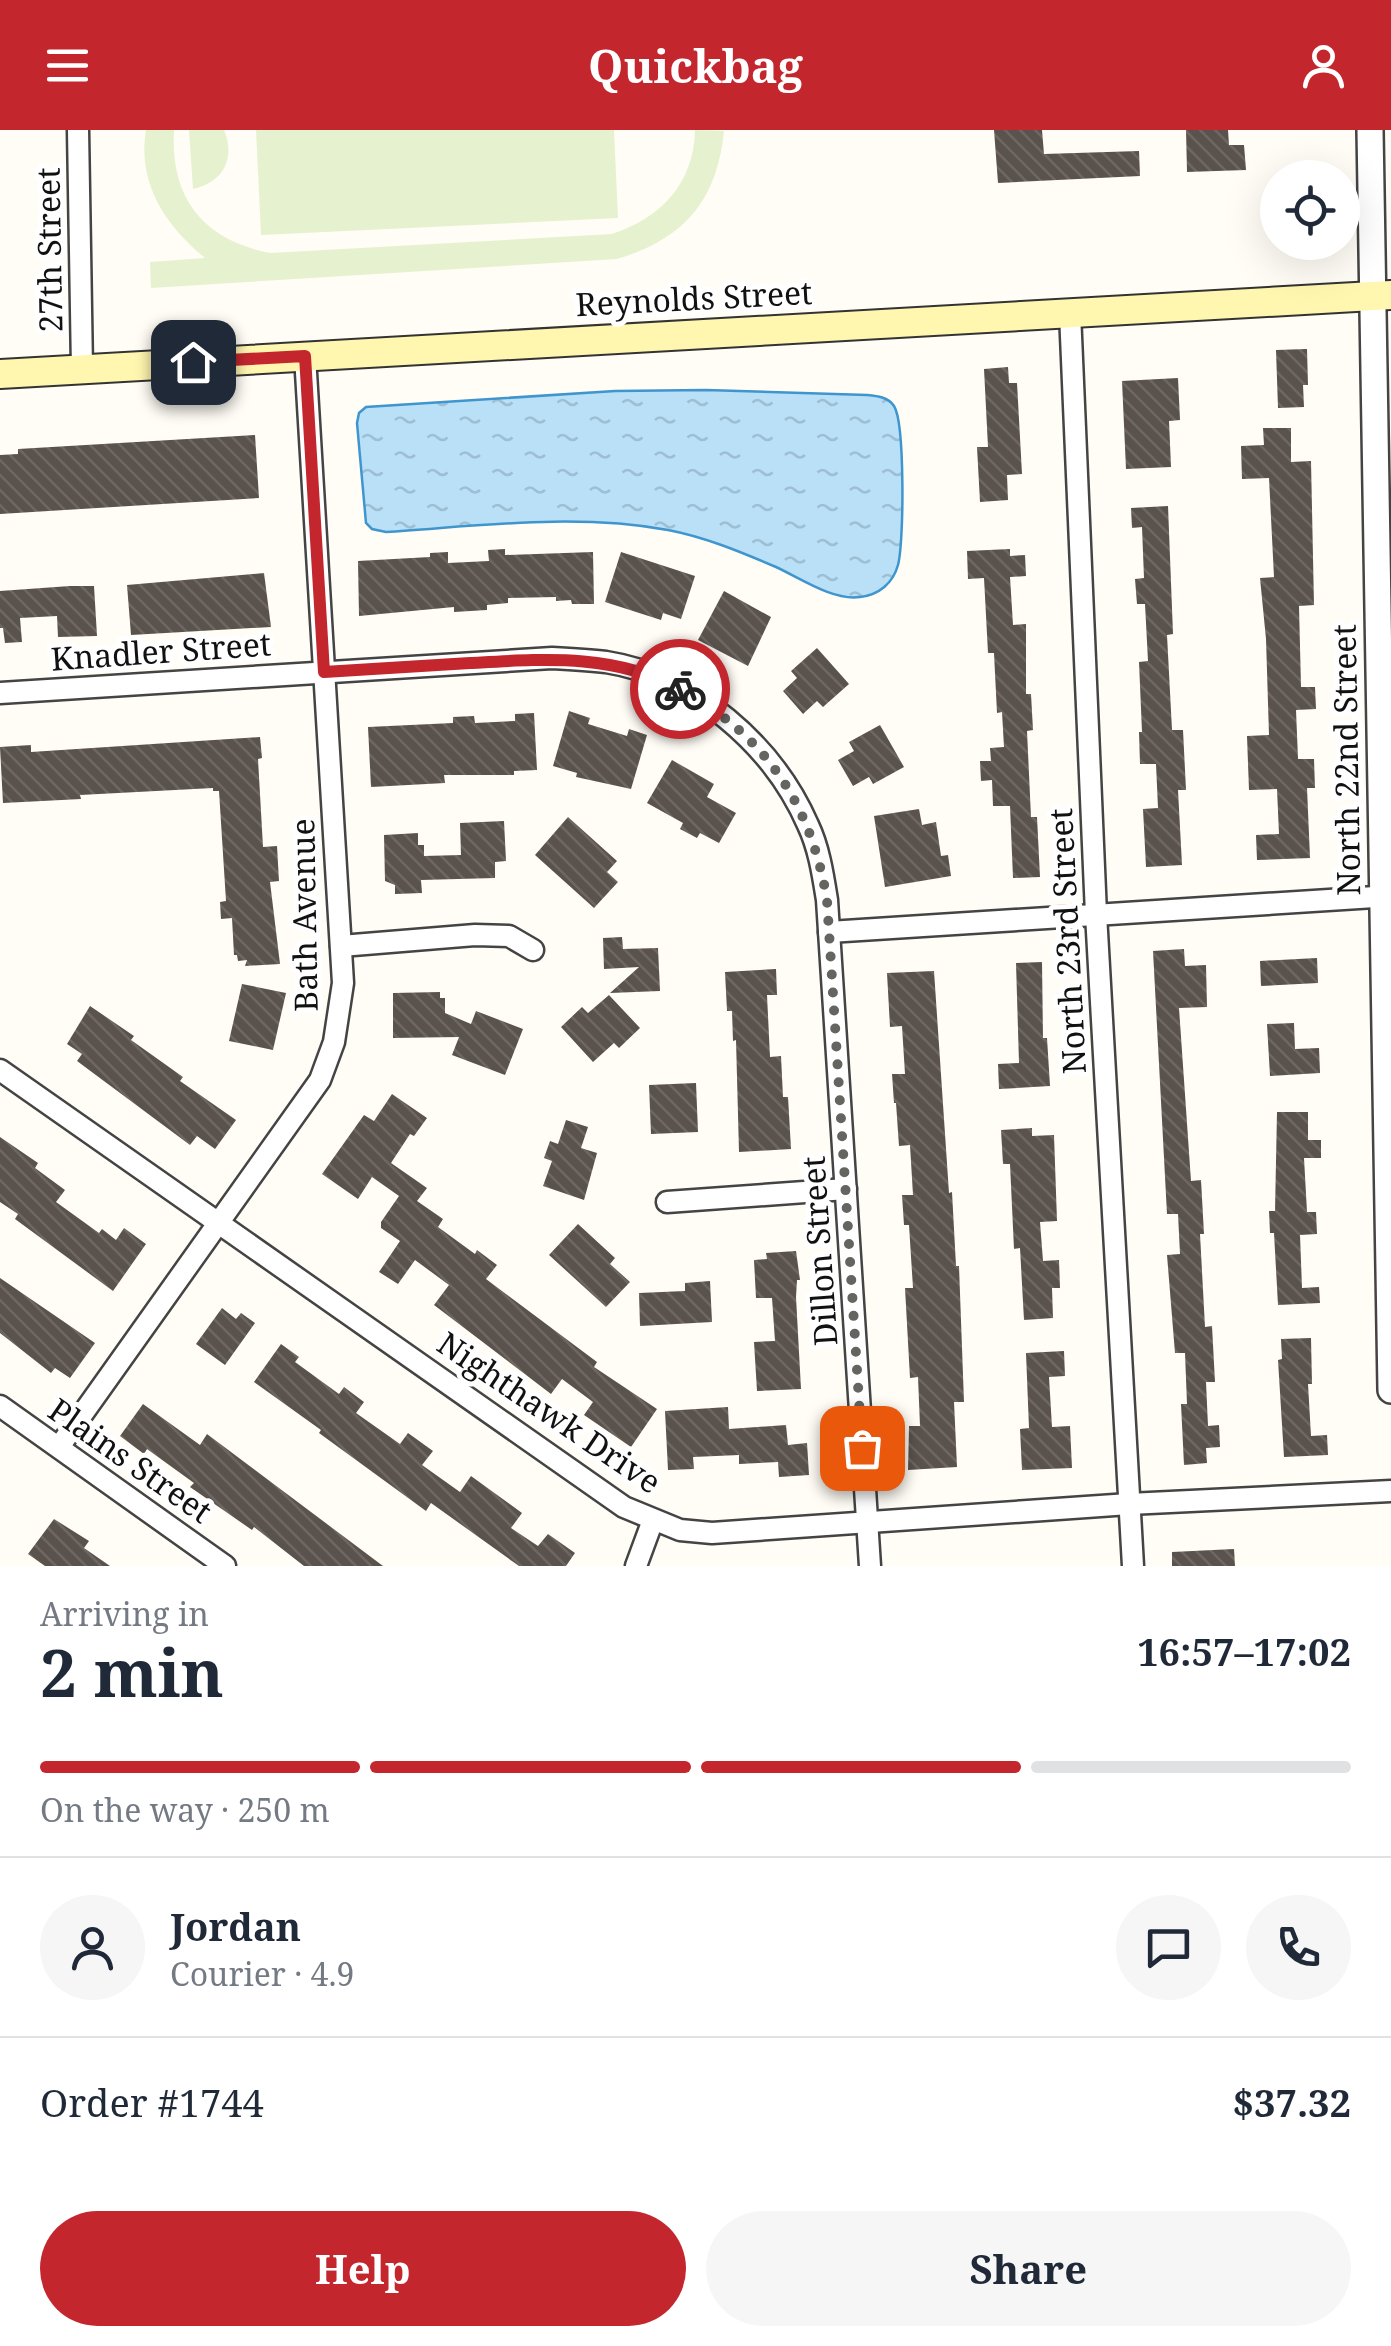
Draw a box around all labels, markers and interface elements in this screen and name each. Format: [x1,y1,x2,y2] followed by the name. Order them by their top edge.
[588,35,803,96] text: Quickbag
[40,38,95,93] icon: menu
[1296,38,1351,93] icon: person
[1260,160,1360,260] map controls
[1260,160,1360,260] button: locate
[26,167,71,333] street label: 27th Street
[575,270,813,325] street label: Reynolds Street
[151,320,236,405] pin
[166,335,221,390] icon: home
[49,621,272,680] street label: Knadler Street
[1322,624,1369,896] street label: North 22nd Street
[630,639,730,739] courier
[653,662,708,717] icon: bike
[1038,807,1095,1075] street label: North 23rd Street
[280,818,327,1012] street label: Bath Avenue
[790,1155,847,1347] street label: Dillon Street
[430,1321,670,1502] street label: Nighthawk Drive
[41,1388,221,1532] street label: Plains Street
[820,1406,905,1491] pin
[835,1421,890,1476] icon: bag
[40,1592,209,1635] text: Arriving in
[1137,1625,1351,1677] text: 16:57–17:02
[40,1628,224,1716] text: 2 min
[40,1788,330,1831] text: On the way · 250 m
[40,1895,145,2000] button: person
[1116,1895,1221,2000] button: chat
[1246,1895,1351,2000] button: phone
[170,1900,301,1952] text: Jordan
[170,1952,354,1995] text: Courier · 4.9
[40,2076,264,2128] text: Order #1744
[1232,2076,1351,2128] text: $37.32
[40,2211,686,2326] button: Help
[706,2211,1351,2326] button: Share

